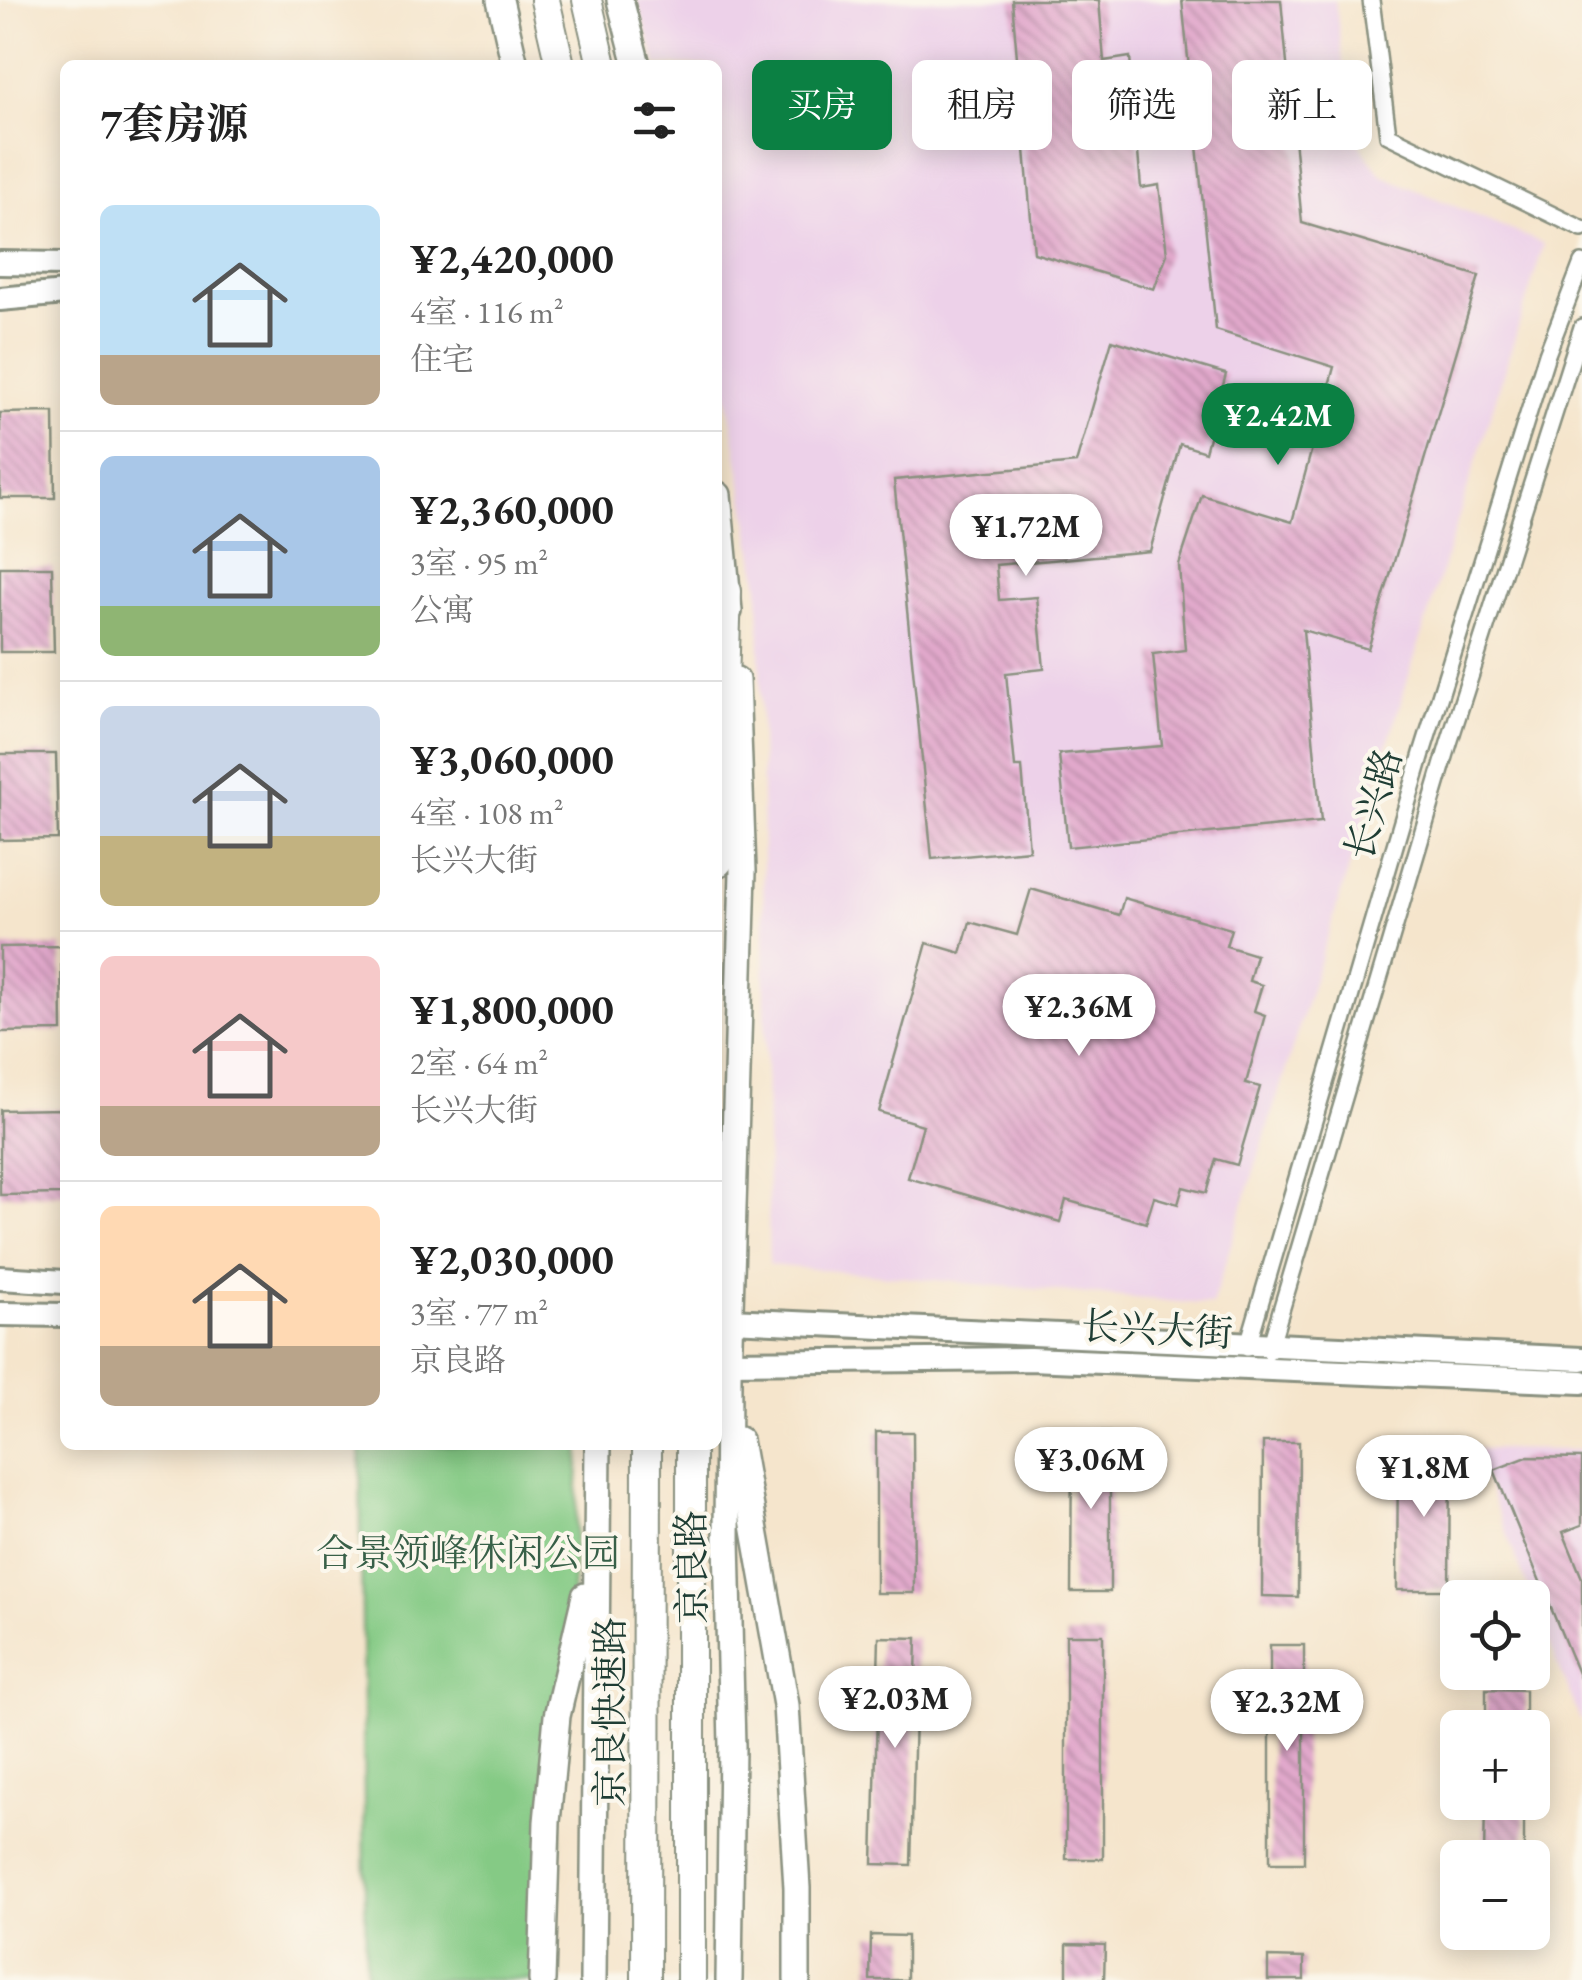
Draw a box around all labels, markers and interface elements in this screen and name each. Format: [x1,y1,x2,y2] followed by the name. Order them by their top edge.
[752,60,892,150] chip: 买房
[912,60,1052,150] chip: 租房
[1072,60,1212,150] chip: 筛选
[1232,60,1372,150] chip: 新上
[627,93,682,148] icon: filters
[100,96,248,151] text: 7套房源
[410,231,614,286] text: ¥2,420,000
[180,245,300,365] icon: home
[410,291,564,333] text: 4室 · 116 m²
[410,338,474,380] text: 住宅
[1197,383,1359,468] pin: ¥2.42M
[1224,394,1332,436] text: ¥2.42M
[410,482,614,537] text: ¥2,360,000
[945,494,1107,579] pin: ¥1.72M
[180,496,300,616] icon: home
[972,505,1080,547] text: ¥1.72M
[410,542,548,584] text: 3室 · 95 m²
[410,589,474,631] text: 公寓
[410,732,614,787] text: ¥3,060,000
[1334,742,1412,866] street label: 长兴路
[180,746,300,866] icon: home
[410,792,564,834] text: 4室 · 108 m²
[410,839,538,881] text: 长兴大街
[998,974,1160,1059] pin: ¥2.36M
[410,982,614,1037] text: ¥1,800,000
[1025,985,1133,1027] text: ¥2.36M
[180,996,300,1116] icon: home
[410,1042,548,1084] text: 2室 · 64 m²
[410,1089,538,1131] text: 长兴大街
[410,1232,614,1287] text: ¥2,030,000
[180,1246,300,1366] icon: home
[410,1292,548,1334] text: 3室 · 77 m²
[1080,1301,1234,1357] street label: 长兴大街
[410,1339,506,1381] text: 京良路
[1010,1427,1172,1512] pin: ¥3.06M
[1354,1435,1494,1520] pin: ¥1.8M
[1037,1438,1145,1480] text: ¥3.06M
[1378,1446,1470,1488] text: ¥1.8M
[666,1510,716,1624] street label: 京良路
[316,1528,620,1577] park label: 合景领峰休闲公园
[1440,1580,1550,1950] map controls
[1440,1580,1550,1690] button: locate
[585,1617,634,1807] street label: 京良快速路
[814,1666,976,1751] pin: ¥2.03M
[1206,1669,1368,1754] pin: ¥2.32M
[841,1677,949,1719] text: ¥2.03M
[1233,1680,1341,1722] text: ¥2.32M
[1440,1710,1550,1820] button: +
[1440,1840,1550,1950] button: −

